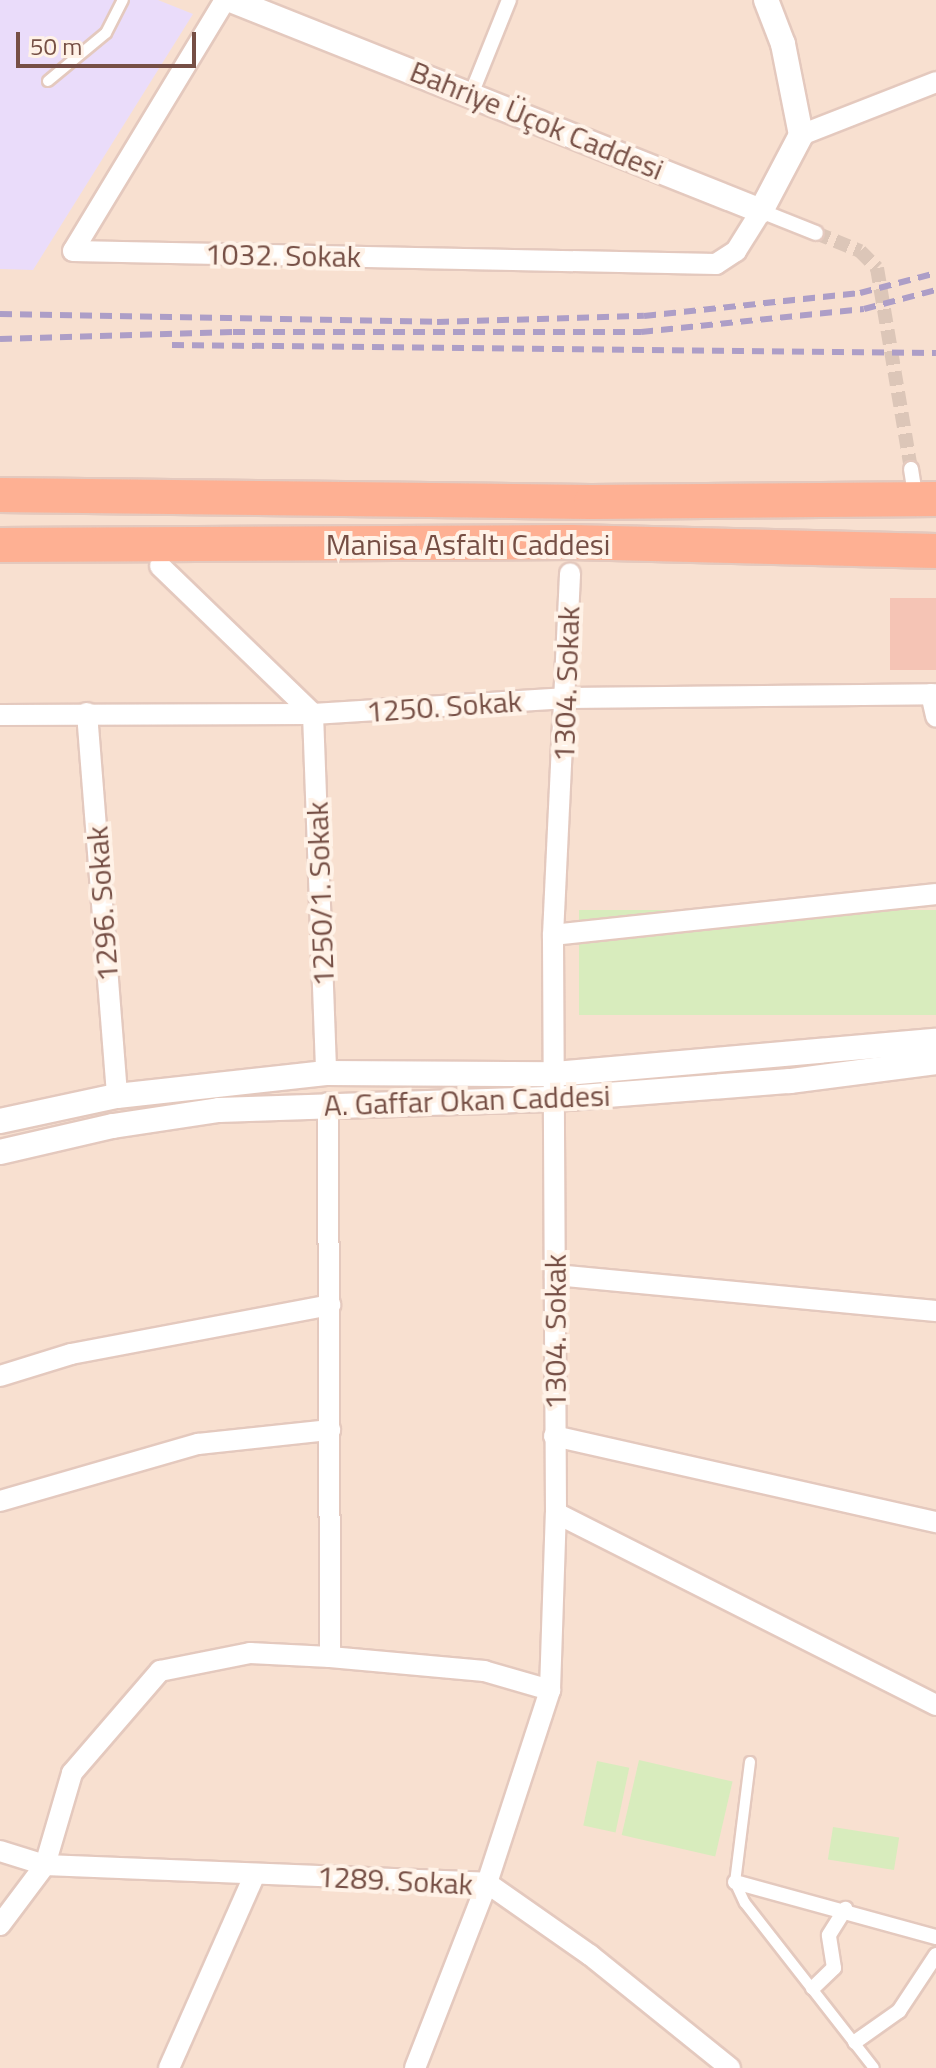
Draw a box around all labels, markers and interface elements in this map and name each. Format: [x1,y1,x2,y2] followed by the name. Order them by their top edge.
[20,16,200,66] scale bar
[30,28,82,64] text: 50 m
[405,53,669,187] street label: Bahriye Üçok Caddesi
[205,236,361,274] street label: 1032. Sokak
[326,526,610,562] street label: Manisa Asfaltı Caddesi
[545,605,587,763] street label: 1304. Sokak
[365,683,523,729] street label: 1250. Sokak
[299,801,341,987] street label: 1250/1. Sokak
[79,825,125,983] street label: 1296. Sokak
[323,1077,611,1123] street label: A. Gaffar Okan Caddesi
[537,1254,573,1410] street label: 1304. Sokak
[316,1858,474,1902] street label: 1289. Sokak

